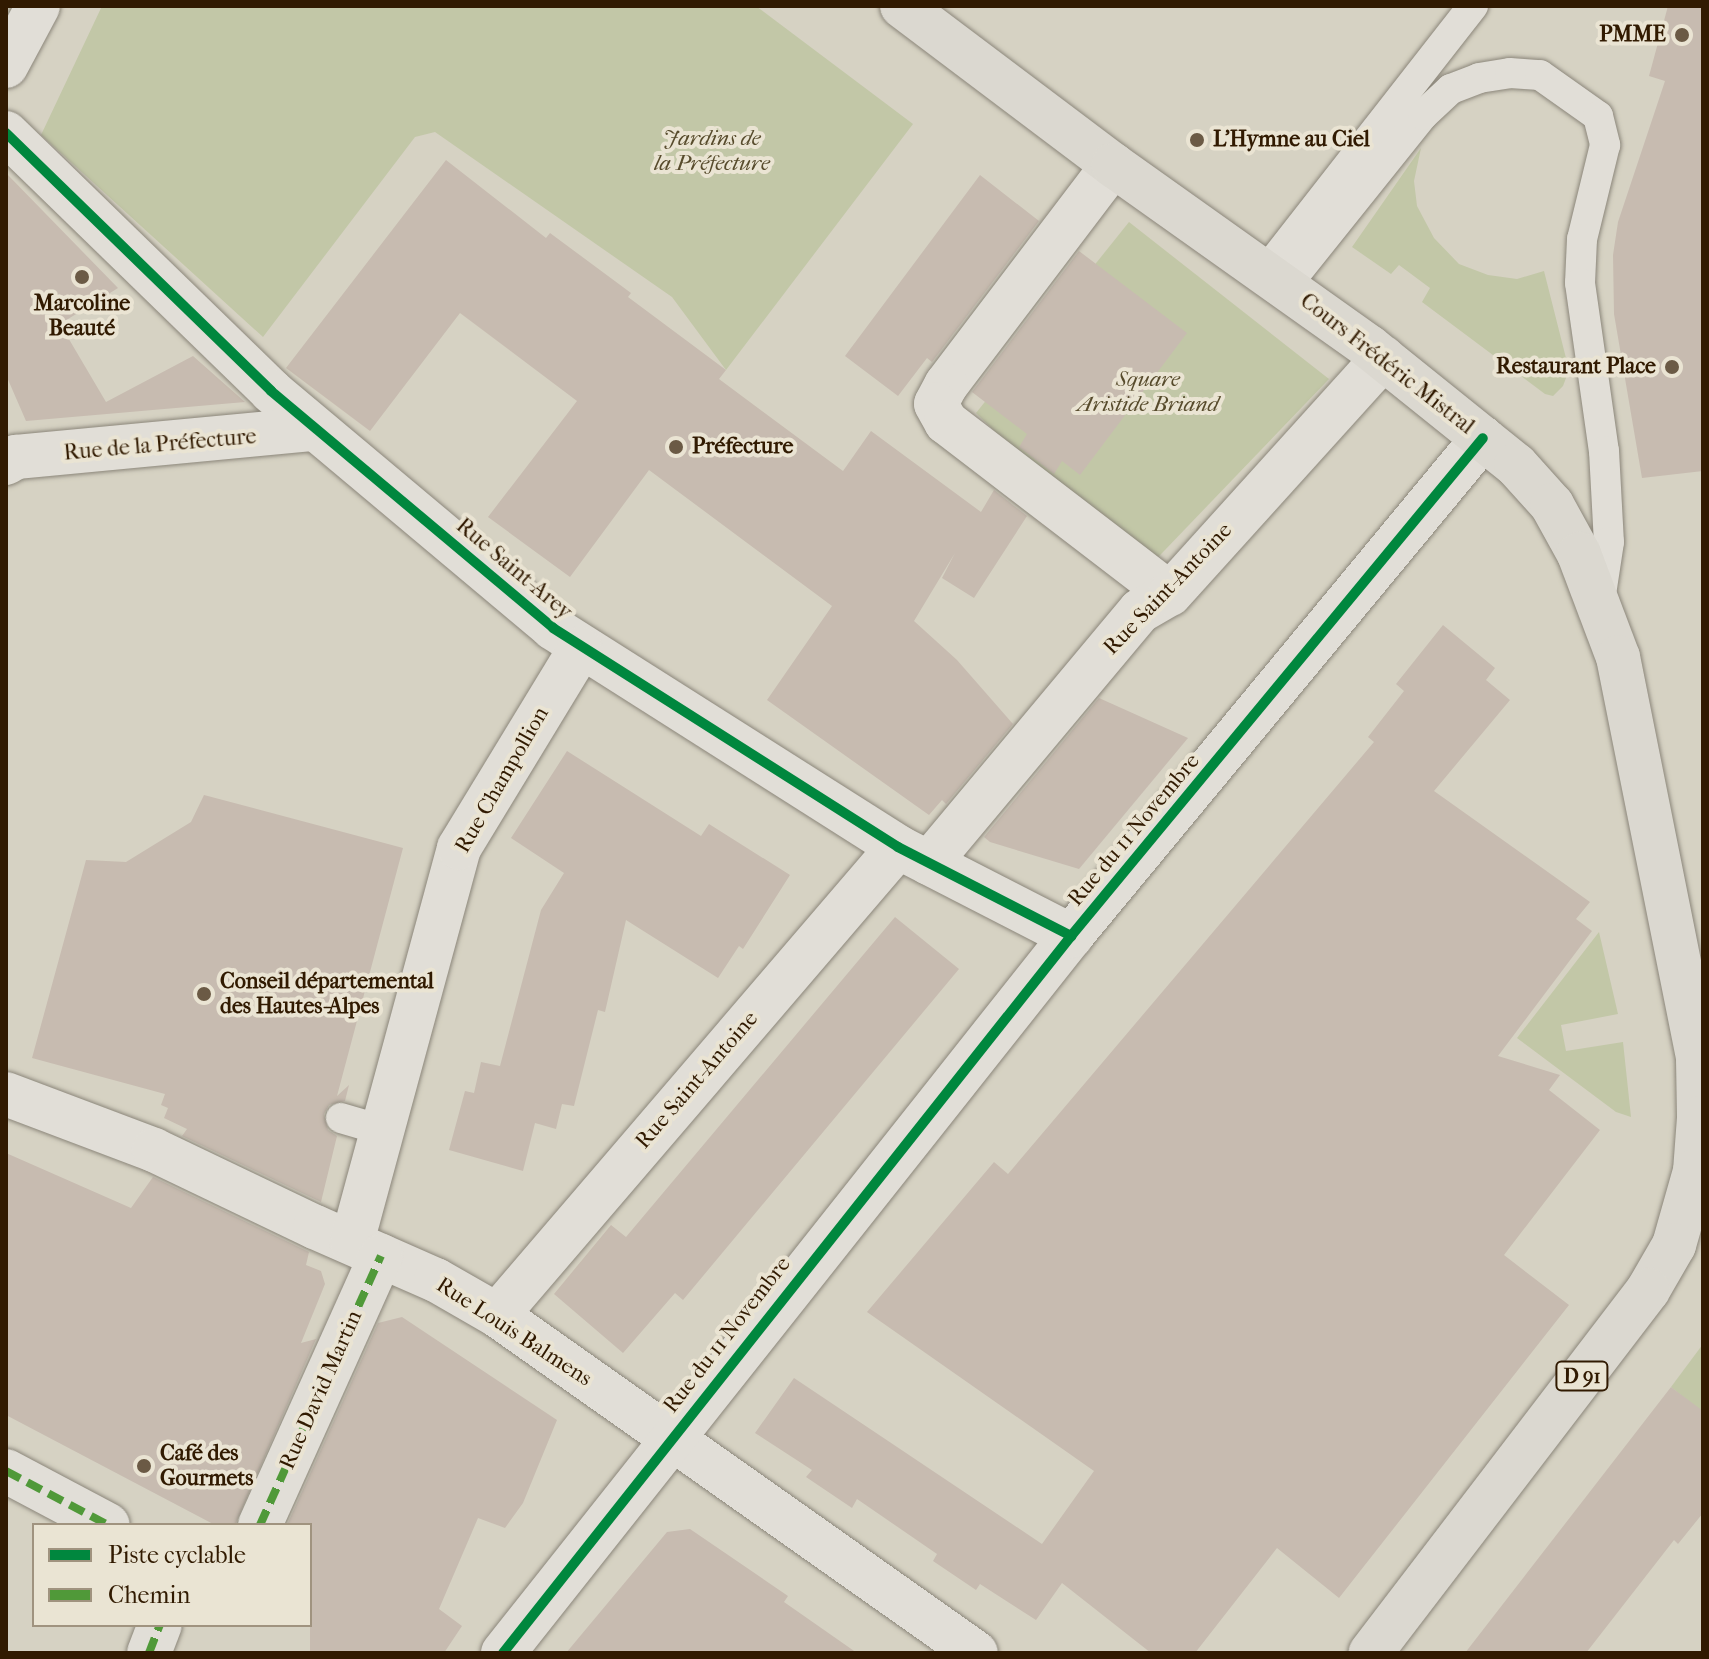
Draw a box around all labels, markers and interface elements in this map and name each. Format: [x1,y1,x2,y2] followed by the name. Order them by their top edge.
[1599,22,1666,48] place label: PMME
[1673,26,1691,44] marker: PMME
[654,125,770,176] park label: Jardins de la Préfecture
[1213,127,1370,153] place label: L'Hymne au Ciel
[1188,131,1206,149] marker: L'Hymne au Ciel
[73,268,91,286] marker: Marcoline Beauté
[1295,288,1479,440] street label: Cours Frédéric Mistral
[34,290,130,342] place label: Marcoline Beauté
[1496,354,1656,380] place label: Restaurant Place
[1663,358,1681,376] marker: Restaurant Place
[1077,366,1219,418] park label: Square Aristide Briand
[63,423,257,467] street label: Rue de la Préfecture
[692,434,793,460] place label: Préfecture
[667,438,685,456] marker: Préfecture
[451,513,577,625] street label: Rue Saint-Arey
[1098,517,1238,661] street label: Rue Saint-Antoine
[449,702,555,858] street label: Rue Champollion
[1062,748,1206,912] street label: Rue du 11 Novembre
[220,968,434,1020] place label: Conseil départemental des Hautes-Alpes
[195,985,213,1003] marker: Conseil départemental des Hautes-Alpes
[630,1006,764,1154] street label: Rue Saint-Antoine
[658,1252,796,1418] street label: Rue du 11 Novembre
[431,1272,597,1392] street label: Rue Louis Balmens
[274,1306,368,1474] street label: Rue David Martin
[1554,1360,1610,1392] road number: D 91
[160,1440,253,1492] place label: Café des Gourmets
[135,1457,153,1475] marker: Café des Gourmets
[32,1523,312,1627] legend
[108,1541,246,1569] text: Piste cyclable
[108,1581,190,1609] text: Chemin

